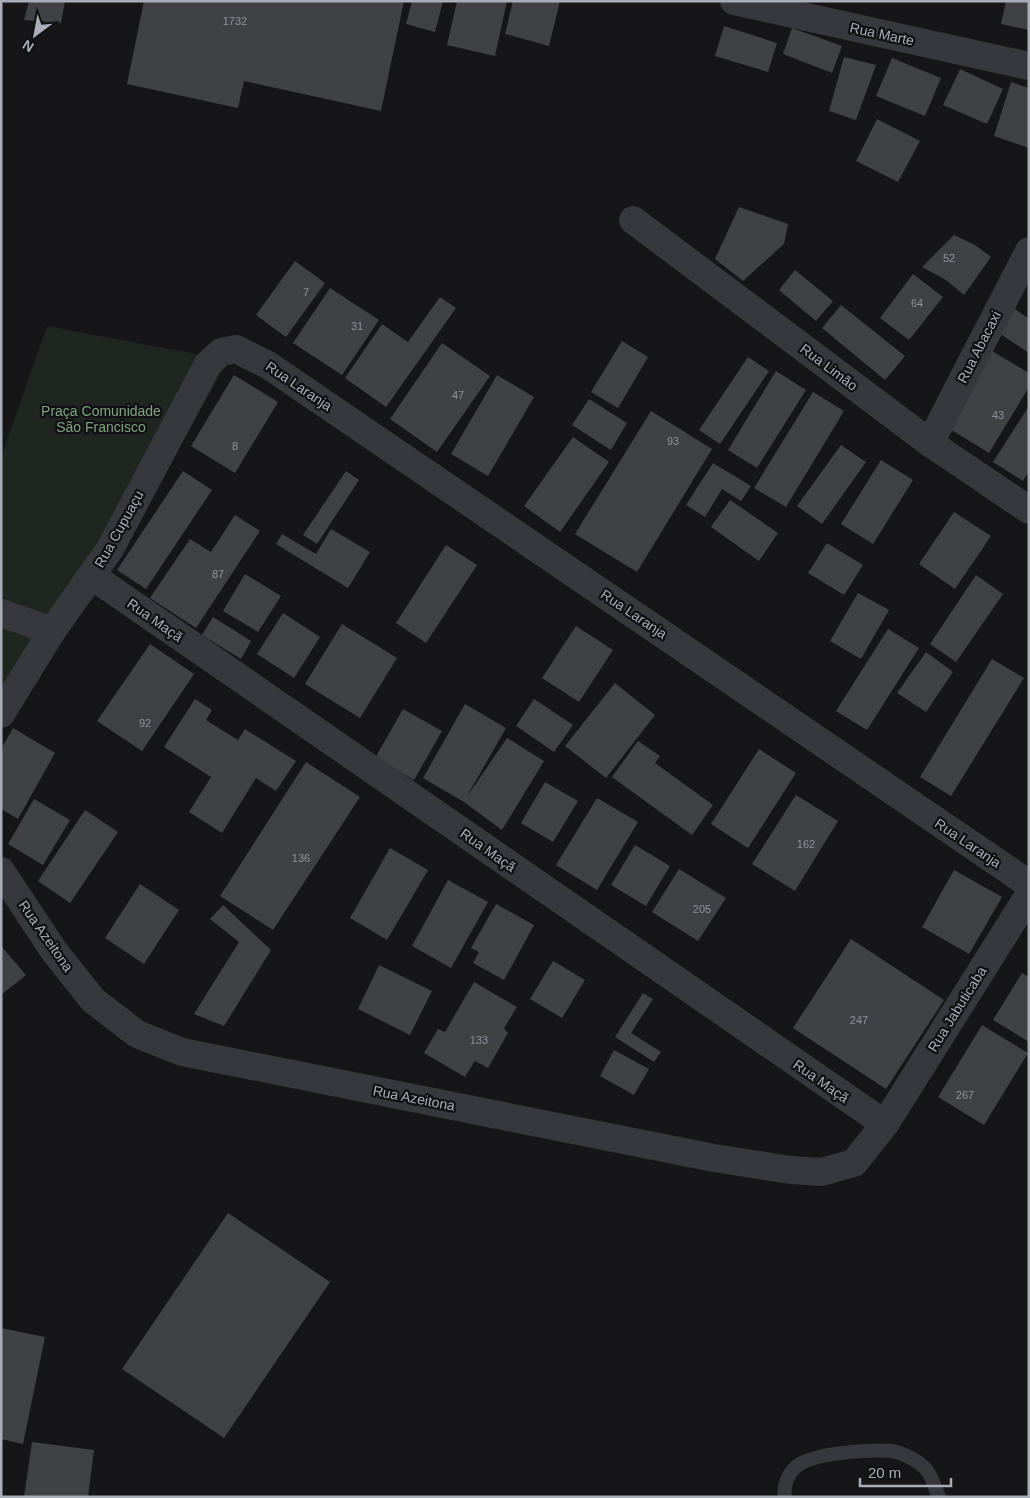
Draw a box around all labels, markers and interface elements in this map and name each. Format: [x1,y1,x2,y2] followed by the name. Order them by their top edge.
[10,10,60,60] north arrow
[223,15,247,27] house number: 1732
[848,19,916,49] street label: Rua Marte
[20,37,37,55] text: N
[943,252,955,264] house number: 52
[303,286,309,298] house number: 7
[911,297,923,309] house number: 64
[954,308,1004,386] street label: Rua Abacaxi
[351,320,363,332] house number: 31
[797,340,861,394] street label: Rua Limão
[263,358,335,414] street label: Rua Laranja
[452,389,464,401] house number: 47
[41,403,161,435] park label: Praça Comunidade São Francisco
[992,409,1004,421] house number: 43
[667,435,679,447] house number: 93
[232,440,238,452] house number: 8
[91,488,147,570] street label: Rua Cupuaçu
[212,568,224,580] house number: 87
[598,586,670,642] street label: Rua Laranja
[124,595,186,645] street label: Rua Maçã
[139,717,151,729] house number: 92
[932,815,1004,871] street label: Rua Laranja
[457,825,519,875] street label: Rua Maçã
[797,838,815,850] house number: 162
[292,852,310,864] house number: 136
[16,897,77,975] street label: Rua Azeitona
[693,903,711,915] house number: 205
[924,963,990,1054] street label: Rua Jabuticaba
[850,1014,868,1026] house number: 247
[470,1034,488,1046] house number: 133
[790,1056,852,1106] street label: Rua Maçã
[372,1082,457,1114] street label: Rua Azeitona
[956,1089,974,1101] house number: 267
[860,1456,951,1488] scale bar
[868,1464,901,1481] text: 20 m

